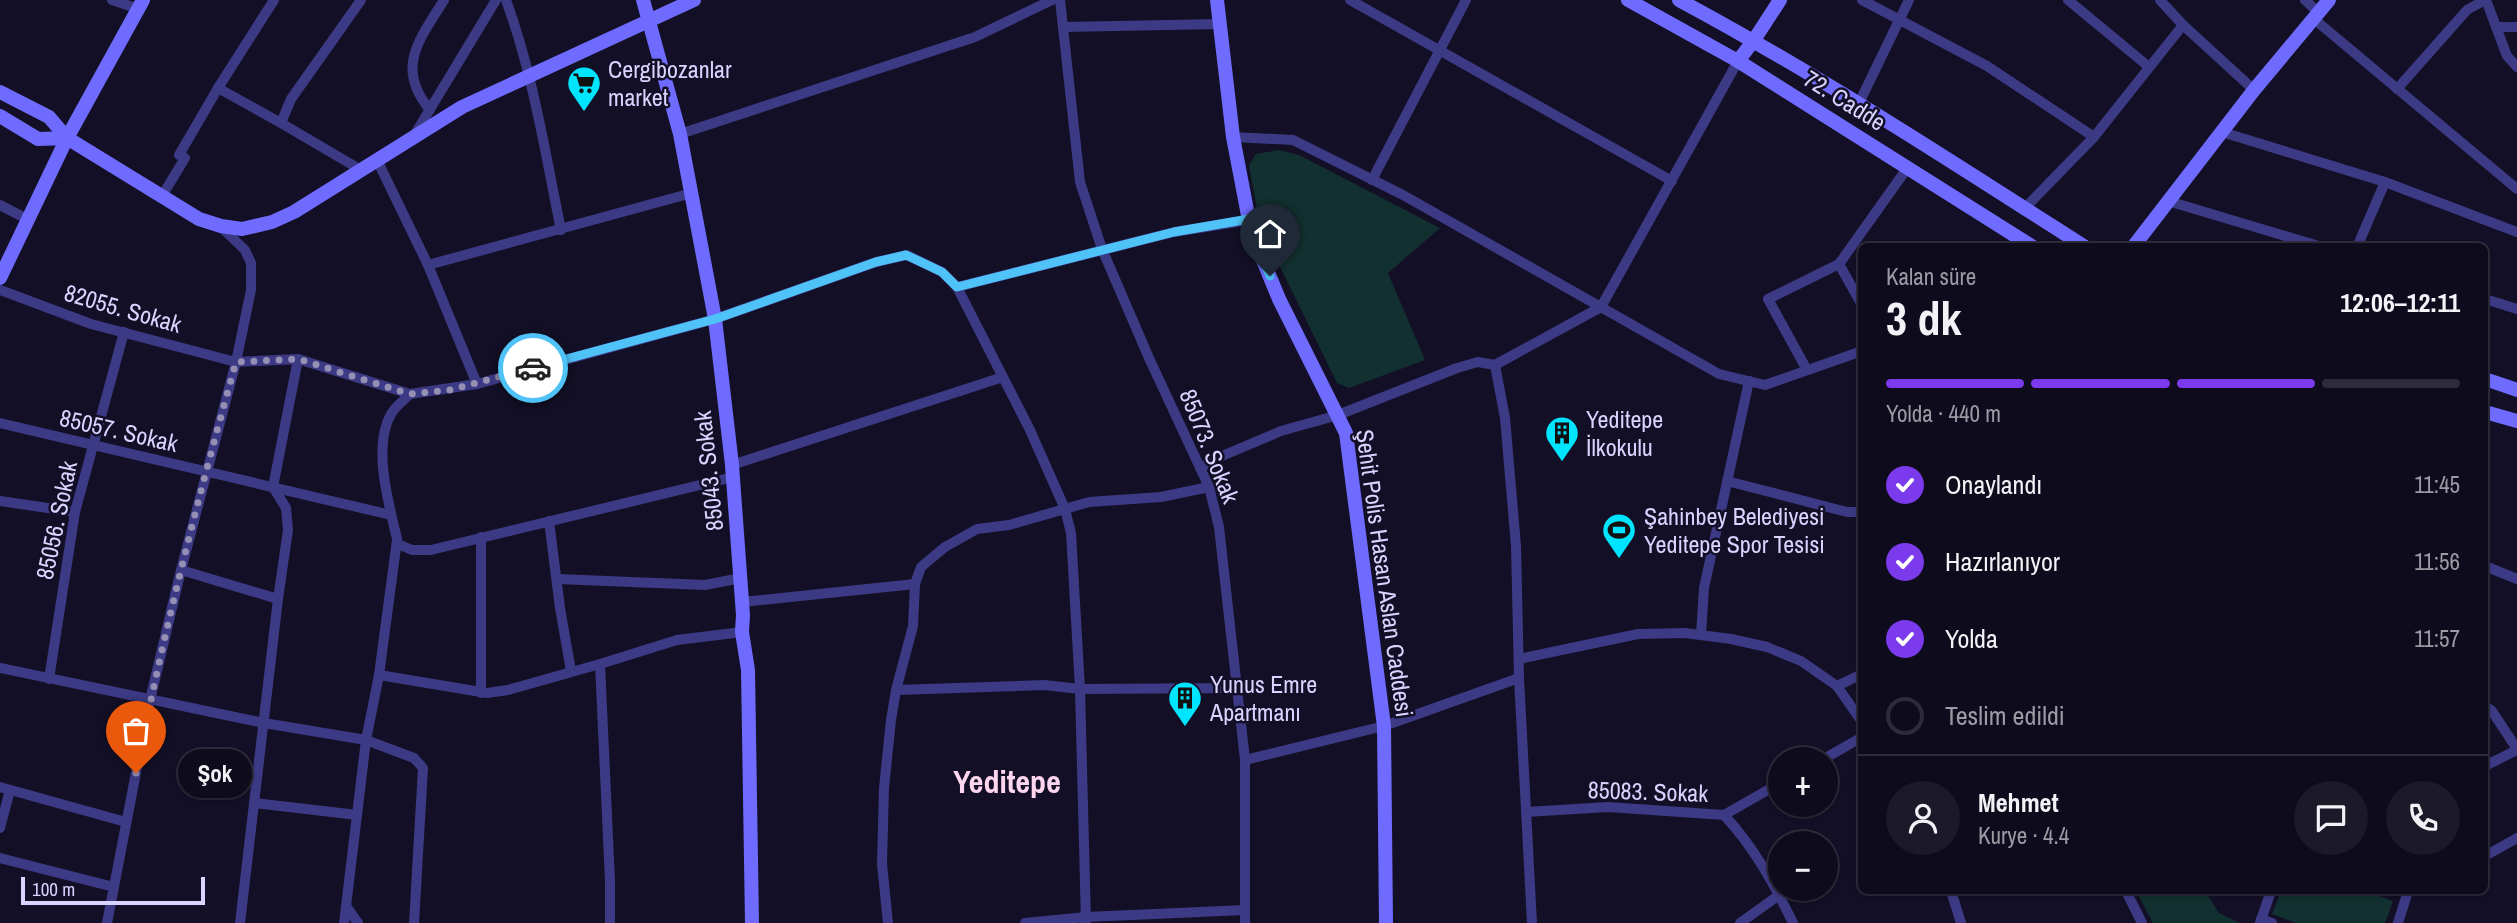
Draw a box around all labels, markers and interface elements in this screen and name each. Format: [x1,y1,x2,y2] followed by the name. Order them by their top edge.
[608,53,732,113] place label: Cergibozanlar market
[1798,62,1892,138] street label: 72. Cadde
[565,64,603,113] supermarket icon: Cergibozanlar market
[1240,204,1300,276] pin
[1251,215,1289,253] icon: home
[1886,261,1976,292] text: Kalan süre
[61,276,185,340] street label: 82055. Sokak
[2340,285,2460,320] text: 12:06–12:11
[1886,287,1962,349] text: 3 dk
[498,333,568,403] courier
[514,349,552,387] icon: car
[1173,384,1247,508] street label: 85073. Sokak
[1886,398,2001,429] text: Yolda · 440 m
[57,401,181,459] street label: 85057. Sokak
[1586,403,1663,463] place label: Yeditepe İlkokulu
[686,409,730,533] street label: 85043. Sokak
[1543,414,1581,463] building icon: Yeditepe İlkokulu
[1349,427,1421,719] street label: Şehit Polis Hasan Aslan Caddesi
[28,458,84,582] street label: 85056. Sokak
[1886,466,1924,504] icon: check
[1945,467,2042,502] text: Onaylandı
[2414,469,2460,500] text: 11:45
[1644,500,1825,560] place label: Şahinbey Belediyesi Yeditepe Spor Tesisi
[1600,511,1638,560] sports icon: Şahinbey Belediyesi Yeditepe Spor Tesisi
[1886,543,1924,581] icon: check
[1945,544,2060,579] text: Hazırlanıyor
[2414,546,2460,577] text: 11:56
[1886,620,1924,658] icon: check
[1945,621,1998,656] text: Yolda
[2414,623,2460,654] text: 11:57
[1209,668,1317,728] place label: Yunus Emre Apartmanı
[1166,679,1204,728] building icon: Yunus Emre Apartmanı
[1945,698,2065,733] text: Teslim edildi
[106,701,166,773] pin
[117,712,155,750] icon: bag
[1768,747,1838,901] map controls
[1768,747,1838,817] button: +
[178,748,252,798] callout: Şok
[198,758,232,789] text: Şok
[953,760,1061,803] district label: Yeditepe
[1587,773,1709,809] street label: 85083. Sokak
[1886,781,1960,855] button: person
[2294,781,2368,855] button: chat
[2386,781,2460,855] button: phone
[1978,785,2059,820] text: Mehmet
[1978,820,2069,851] text: Kurye · 4.4
[1768,831,1838,901] button: −
[21,874,205,906] scale bar
[32,876,75,902] text: 100 m

